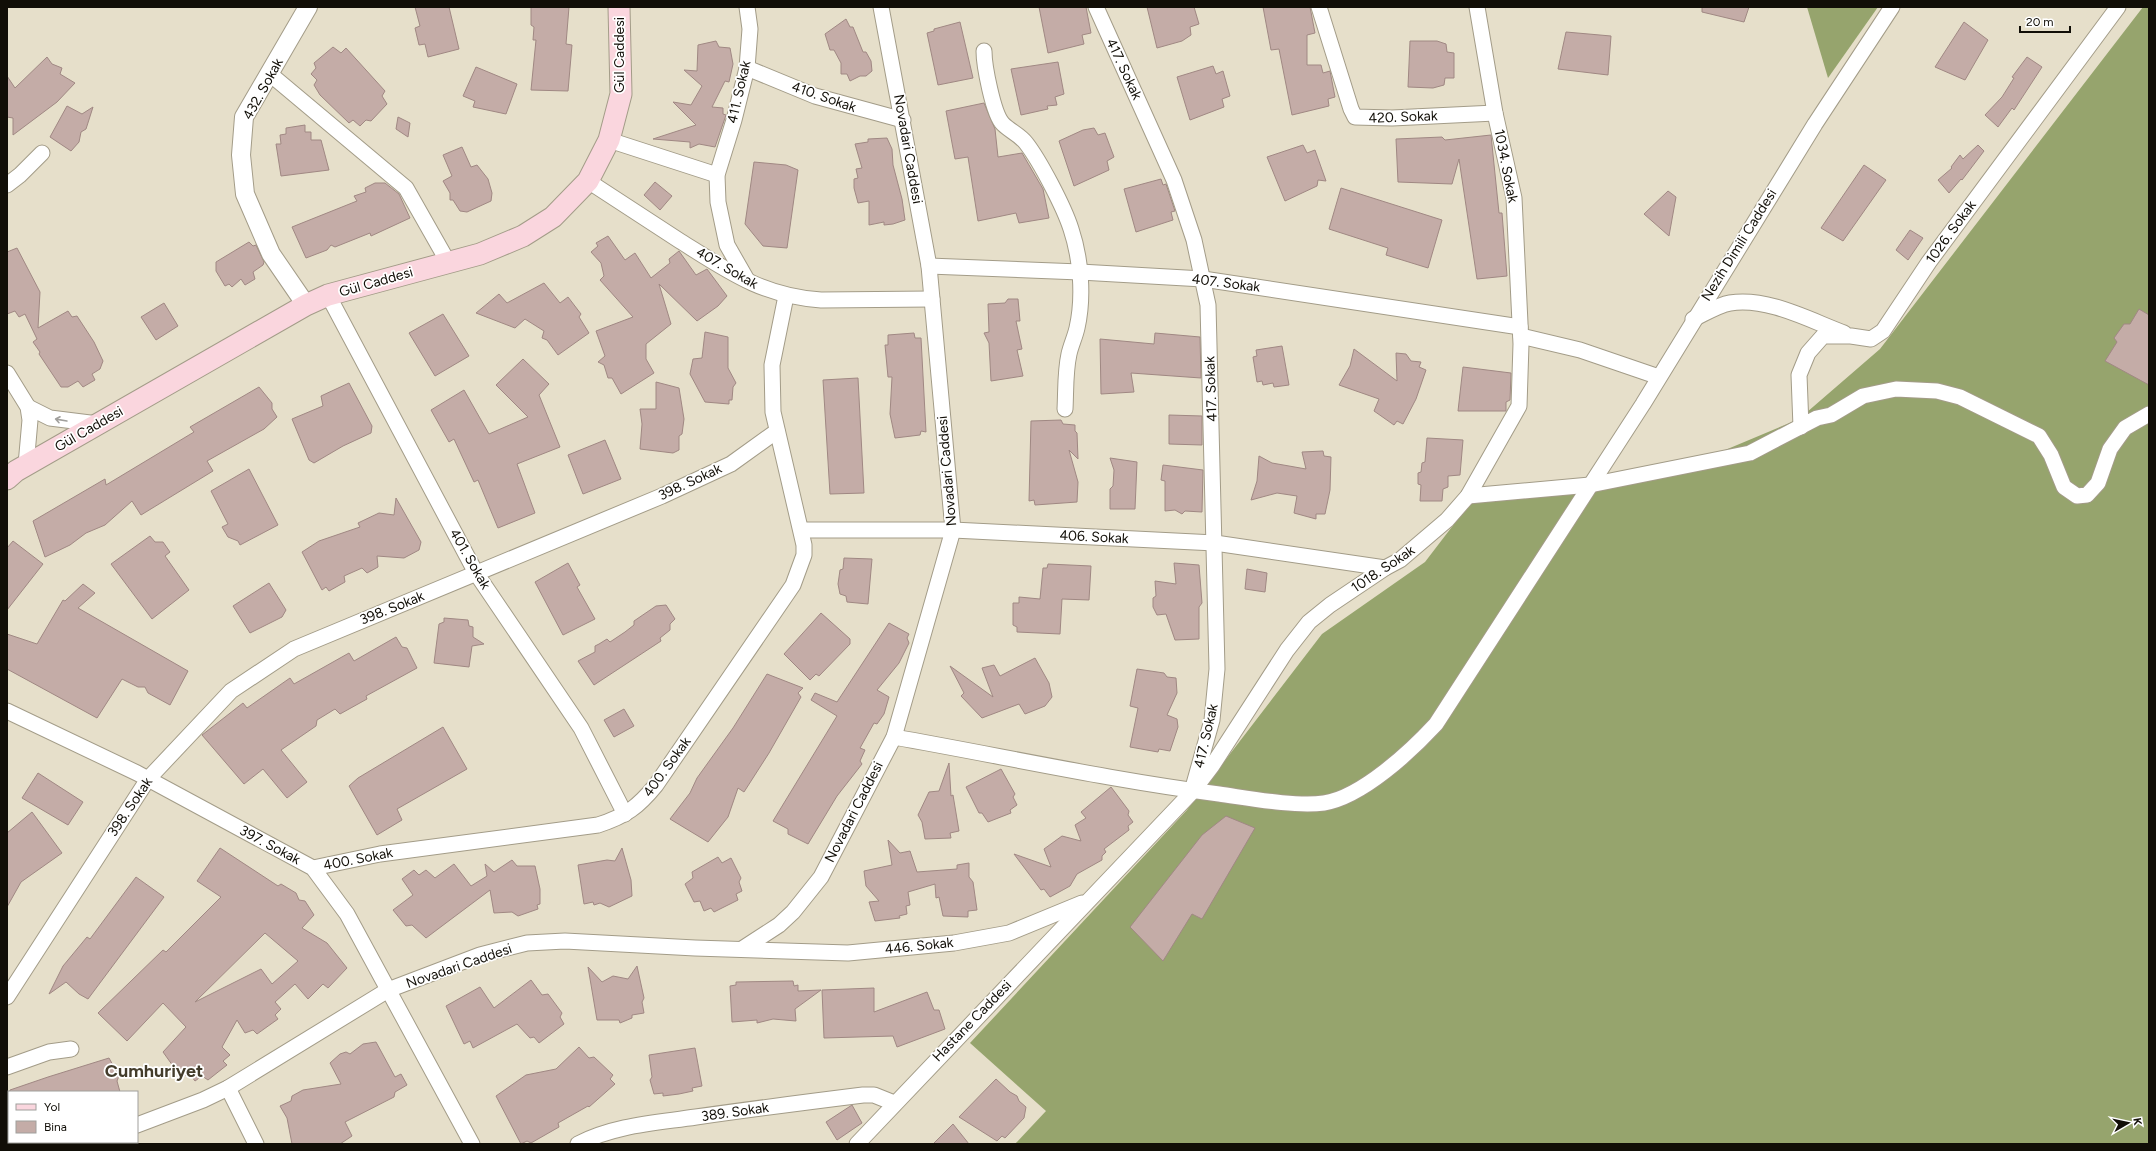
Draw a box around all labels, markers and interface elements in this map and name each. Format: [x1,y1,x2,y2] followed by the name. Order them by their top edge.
[2020,8,2070,34] scale bar
[2026,15,2054,29] text: 20 m
[611,17,628,93] street label: Gül Caddesi
[1102,36,1146,103] street label: 417. Sokak
[239,55,287,123] street label: 432. Sokak
[724,59,755,125] street label: 411. Sokak
[790,78,859,116] street label: 410. Sokak
[890,93,926,205] street label: Novadari Caddesi
[1368,107,1438,127] street label: 420. Sokak
[1491,128,1522,204] street label: 1034. Sokak
[1698,186,1780,304] street label: Nezih Dimili Caddesi
[1922,197,1980,267] street label: 1026. Sokak
[693,243,761,293] street label: 407. Sokak
[337,263,415,301] street label: Gül Caddesi
[1191,270,1261,296] street label: 407. Sokak
[1201,356,1221,422] street label: 417. Sokak
[52,403,126,455] street label: Gül Caddesi
[934,415,960,527] street label: Novadari Caddesi
[55,416,68,424] one-way arrow
[656,460,724,504] street label: 398. Sokak
[446,526,494,592] street label: 401. Sokak
[1059,527,1129,547] street label: 406. Sokak
[1348,541,1418,596] street label: 1018. Sokak
[357,587,427,629] street label: 398. Sokak
[1190,702,1222,770] street label: 417. Sokak
[639,733,695,800] street label: 400. Sokak
[821,759,887,865] street label: Novadari Caddesi
[104,774,156,840] street label: 398. Sokak
[237,822,304,868] street label: 397. Sokak
[322,844,394,874] street label: 400. Sokak
[884,934,954,958] street label: 446. Sokak
[404,940,514,992] street label: Novadari Caddesi
[929,977,1015,1065] street label: Hastane Caddesi
[105,1060,203,1082] district label: Cumhuriyet
[8,1091,138,1143] legend
[700,1099,770,1125] street label: 389. Sokak
[44,1100,60,1114] text: Yol
[2108,1103,2148,1143] north arrow
[2130,1117,2144,1127] text: K
[44,1120,67,1134] text: Bina

